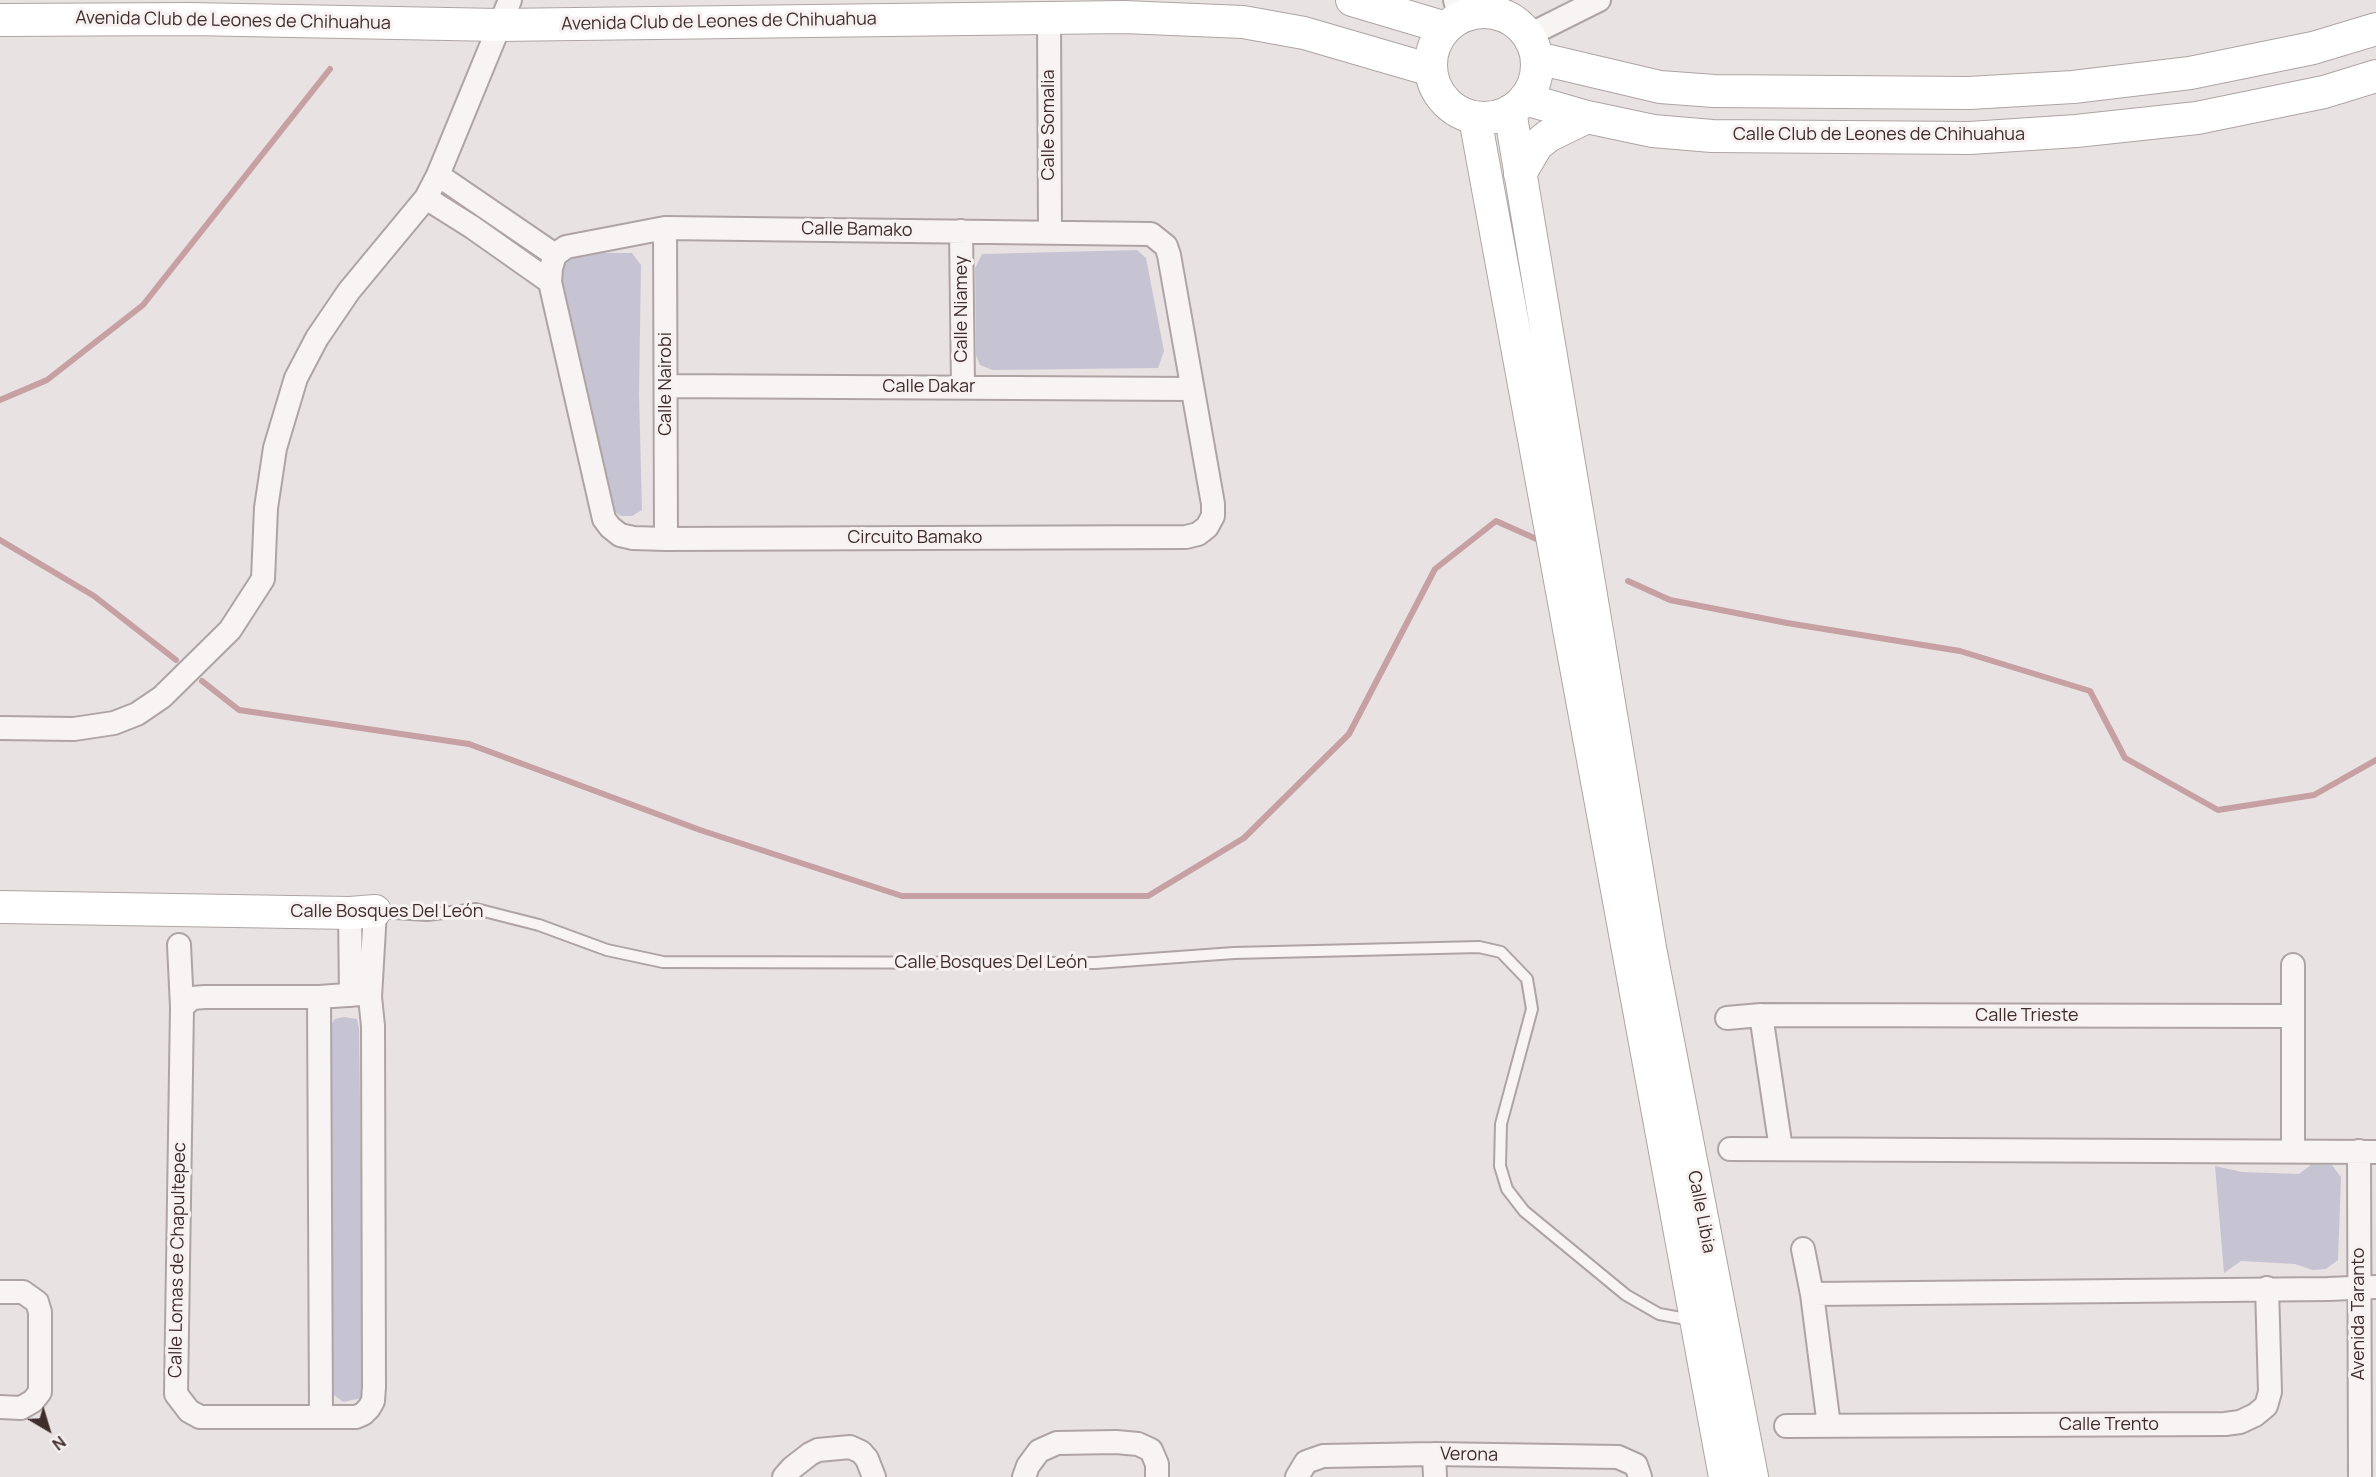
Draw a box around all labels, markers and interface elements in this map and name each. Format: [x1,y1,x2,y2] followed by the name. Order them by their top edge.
[75,7,391,35] street label: Avenida Club de Leones de Chihuahua
[561,8,877,36] street label: Avenida Club de Leones de Chihuahua
[1038,70,1060,180] street label: Calle Somalia
[1733,124,2025,146] street label: Calle Club de Leones de Chihuahua
[801,218,913,242] street label: Calle Bamako
[951,256,973,362] street label: Calle Niamey
[655,332,677,436] street label: Calle Nairobi
[883,376,975,398] street label: Calle Dakar
[847,527,983,549] street label: Circuito Bamako
[291,901,483,923] street label: Calle Bosques Del León
[895,952,1087,974] street label: Calle Bosques Del León
[1975,1005,2079,1027] street label: Calle Trieste
[165,1142,191,1378] street label: Calle Lomas de Chapultepec
[1682,1169,1720,1255] street label: Calle Libia
[2348,1248,2370,1380] street label: Avenida Taranto
[18,1399,78,1459] north arrow
[2059,1414,2159,1436] street label: Calle Trento
[48,1431,70,1455] text: N
[1440,1444,1498,1466] street label: Verona

